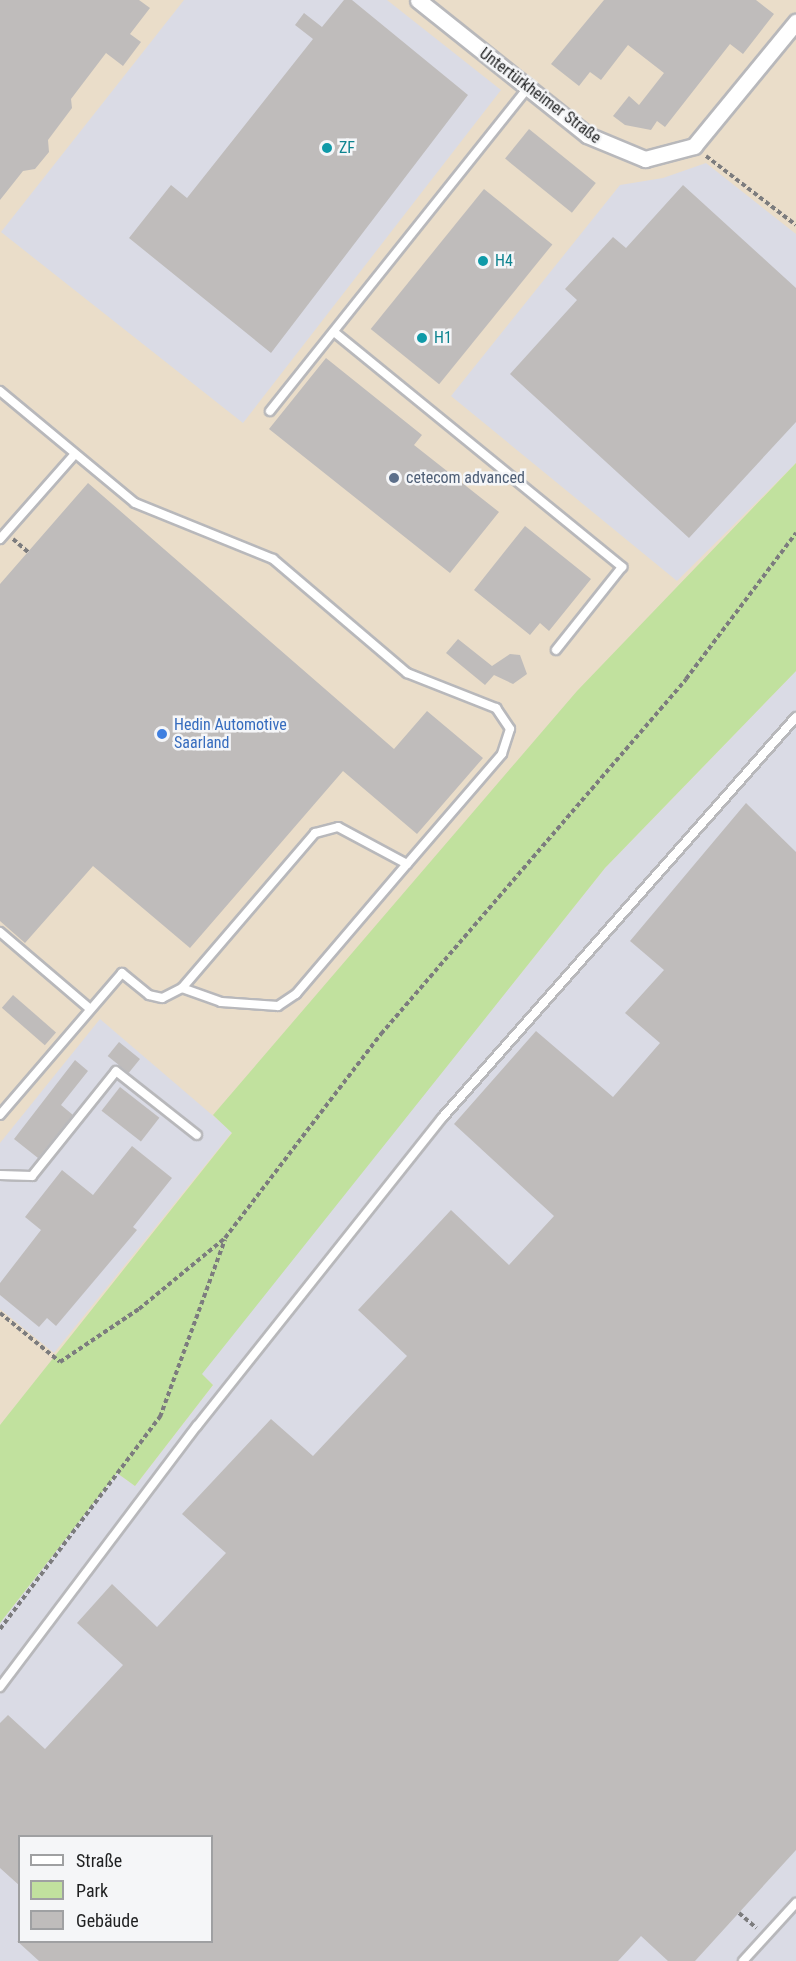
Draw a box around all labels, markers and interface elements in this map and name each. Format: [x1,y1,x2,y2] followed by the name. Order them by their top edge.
[476,44,604,148] street label: Untertürkheimer Straße
[339,138,355,158] place label: ZF
[320,141,334,155] marker: ZF
[495,251,513,271] place label: H4
[476,254,490,268] marker: H4
[434,328,452,348] place label: H1
[415,331,429,345] marker: H1
[406,468,525,488] place label: cetecom advanced
[387,471,401,485] marker: cetecom advanced
[174,715,287,753] place label: Hedin Automotive Saarland
[155,727,169,741] marker: Hedin Automotive Saarland
[18,1835,213,1943] legend
[76,1850,122,1871] text: Straße
[76,1880,108,1901] text: Park
[76,1910,139,1931] text: Gebäude

